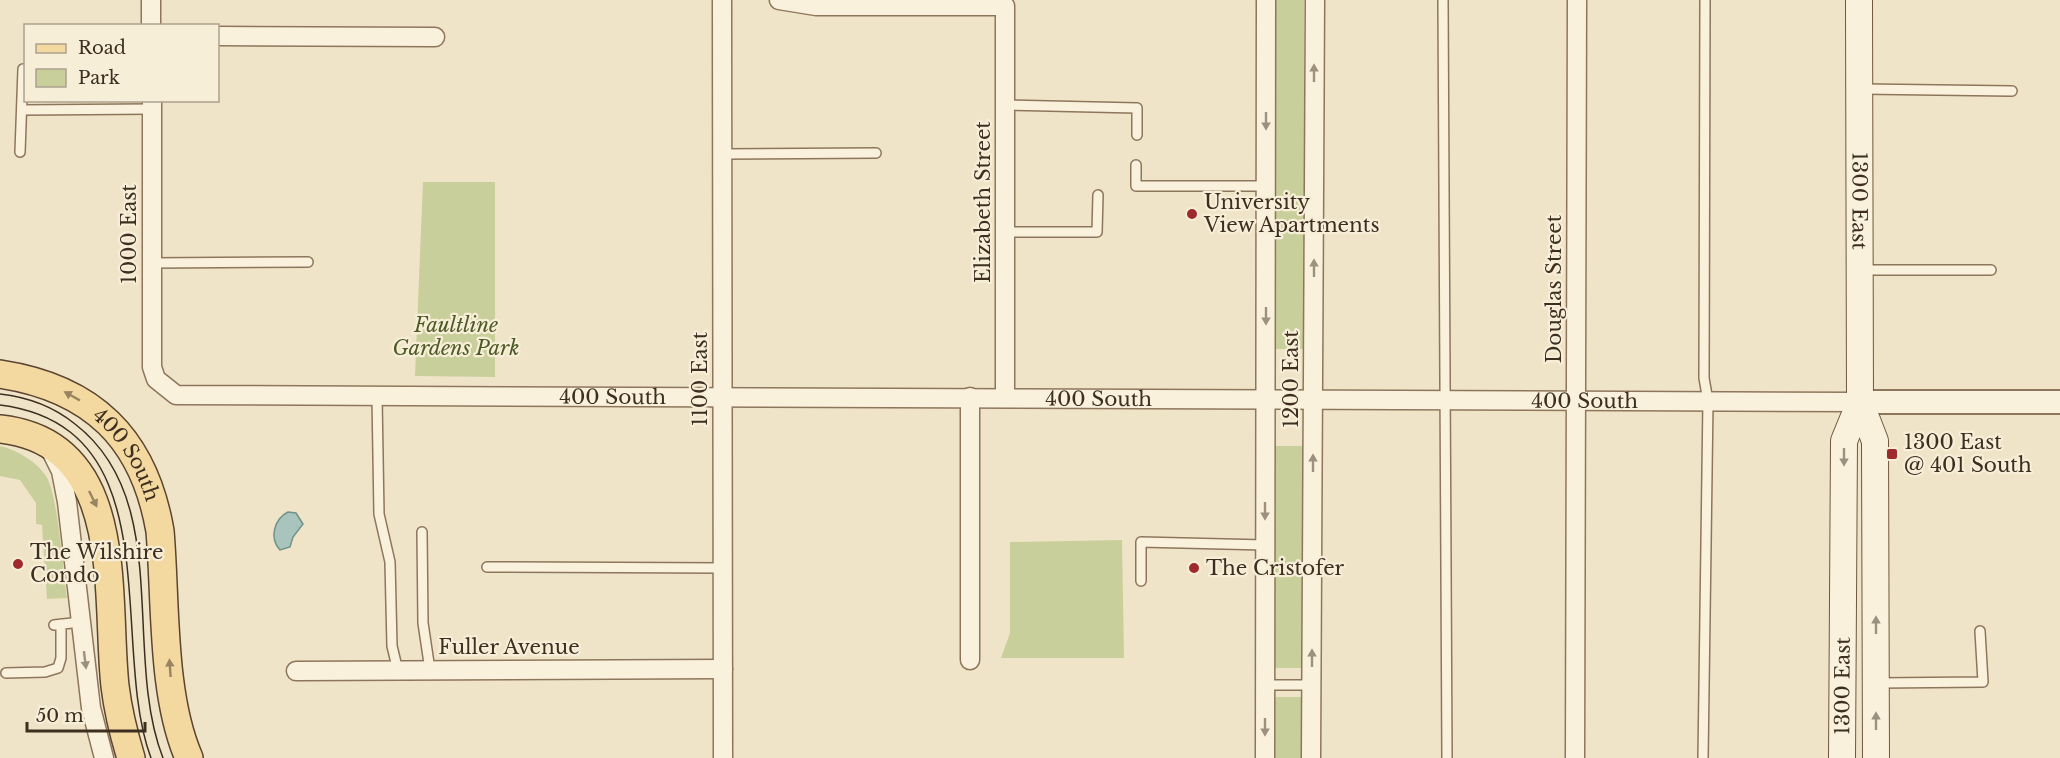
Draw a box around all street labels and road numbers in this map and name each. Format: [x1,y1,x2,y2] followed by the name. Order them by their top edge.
[971,121,995,283] street label: Elizabeth Street
[1847,152,1872,250] street label: 1300 East
[117,184,141,284] street label: 1000 East
[1542,214,1566,363] street label: Douglas Street
[1279,330,1303,428] street label: 1200 East
[688,331,712,426] street label: 1100 East
[559,385,666,409] street label: 400 South
[1045,387,1152,411] street label: 400 South
[1531,389,1638,413] street label: 400 South
[89,403,165,504] street label: 400 South
[438,635,580,659] street label: Fuller Avenue
[1830,637,1855,735] street label: 1300 East

